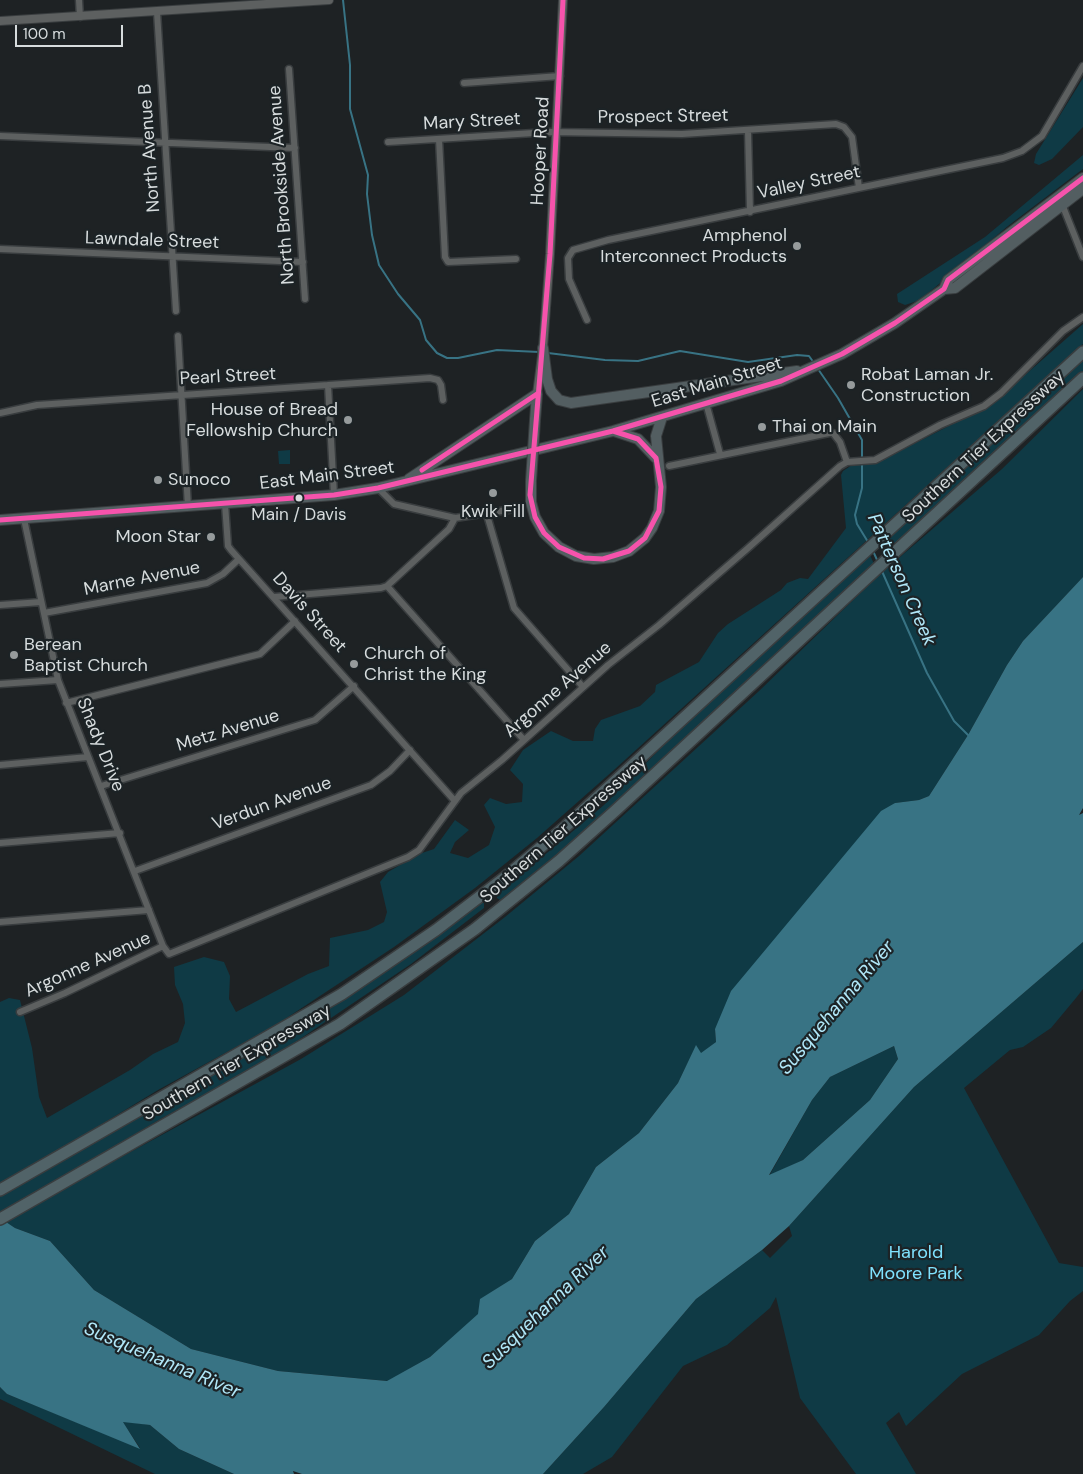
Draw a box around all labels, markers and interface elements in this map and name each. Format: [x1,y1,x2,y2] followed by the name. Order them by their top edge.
[18,15,125,47] scale bar
[23,24,66,44] text: 100 m
[135,83,165,213] street label: North Avenue B
[264,85,300,285] street label: North Brookside Avenue
[527,96,555,206] street label: Hooper Road
[597,105,729,129] street label: Prospect Street
[423,109,521,135] street label: Mary Street
[756,162,862,204] street label: Valley Street
[600,225,787,268] place label: Amphenol Interconnect Products
[85,228,219,254] street label: Lawndale Street
[791,240,803,252] marker: Amphenol Interconnect Products
[649,353,785,413] street label: East Main Street
[179,364,277,390] street label: Pearl Street
[861,364,993,406] place label: Robat Laman Jr. Construction
[898,366,1070,528] street label: Southern Tier Expressway
[845,379,857,391] marker: Robat Laman Jr. Construction
[186,399,338,442] place label: House of Bread Fellowship Church
[342,414,354,426] marker: House of Bread Fellowship Church
[772,416,877,438] place label: Thai on Main
[756,421,768,433] marker: Thai on Main
[258,457,396,495] street label: East Main Street
[168,469,231,491] place label: Sunoco
[152,474,164,486] marker: Sunoco
[487,487,499,499] marker: Kwik Fill
[294,493,304,503] marker: Main / Davis
[461,501,525,523] place label: Kwik Fill
[251,506,347,526] place label: Main / Davis
[862,510,940,650] water label: Patterson Creek
[115,526,201,548] place label: Moon Star
[205,531,217,543] marker: Moon Star
[82,557,202,601] street label: Marne Avenue
[267,568,351,658] street label: Davis Street
[24,634,148,676] place label: Berean Baptist Church
[500,637,616,743] street label: Argonne Avenue
[364,643,486,686] place label: Church of Christ the King
[8,649,20,661] marker: Berean Baptist Church
[348,658,360,670] marker: Church of Christ the King
[71,695,129,795] street label: Shady Drive
[174,705,282,757] street label: Metz Avenue
[476,751,652,909] street label: Southern Tier Expressway
[209,772,335,836] street label: Verdun Avenue
[22,928,154,1002] street label: Argonne Avenue
[774,936,900,1080] water label: Susquehanna River
[139,1000,335,1126] street label: Southern Tier Expressway
[478,1242,614,1374] water label: Susquehanna River
[869,1242,963,1284] park label: Harold Moore Park
[80,1318,244,1404] water label: Susquehanna River

